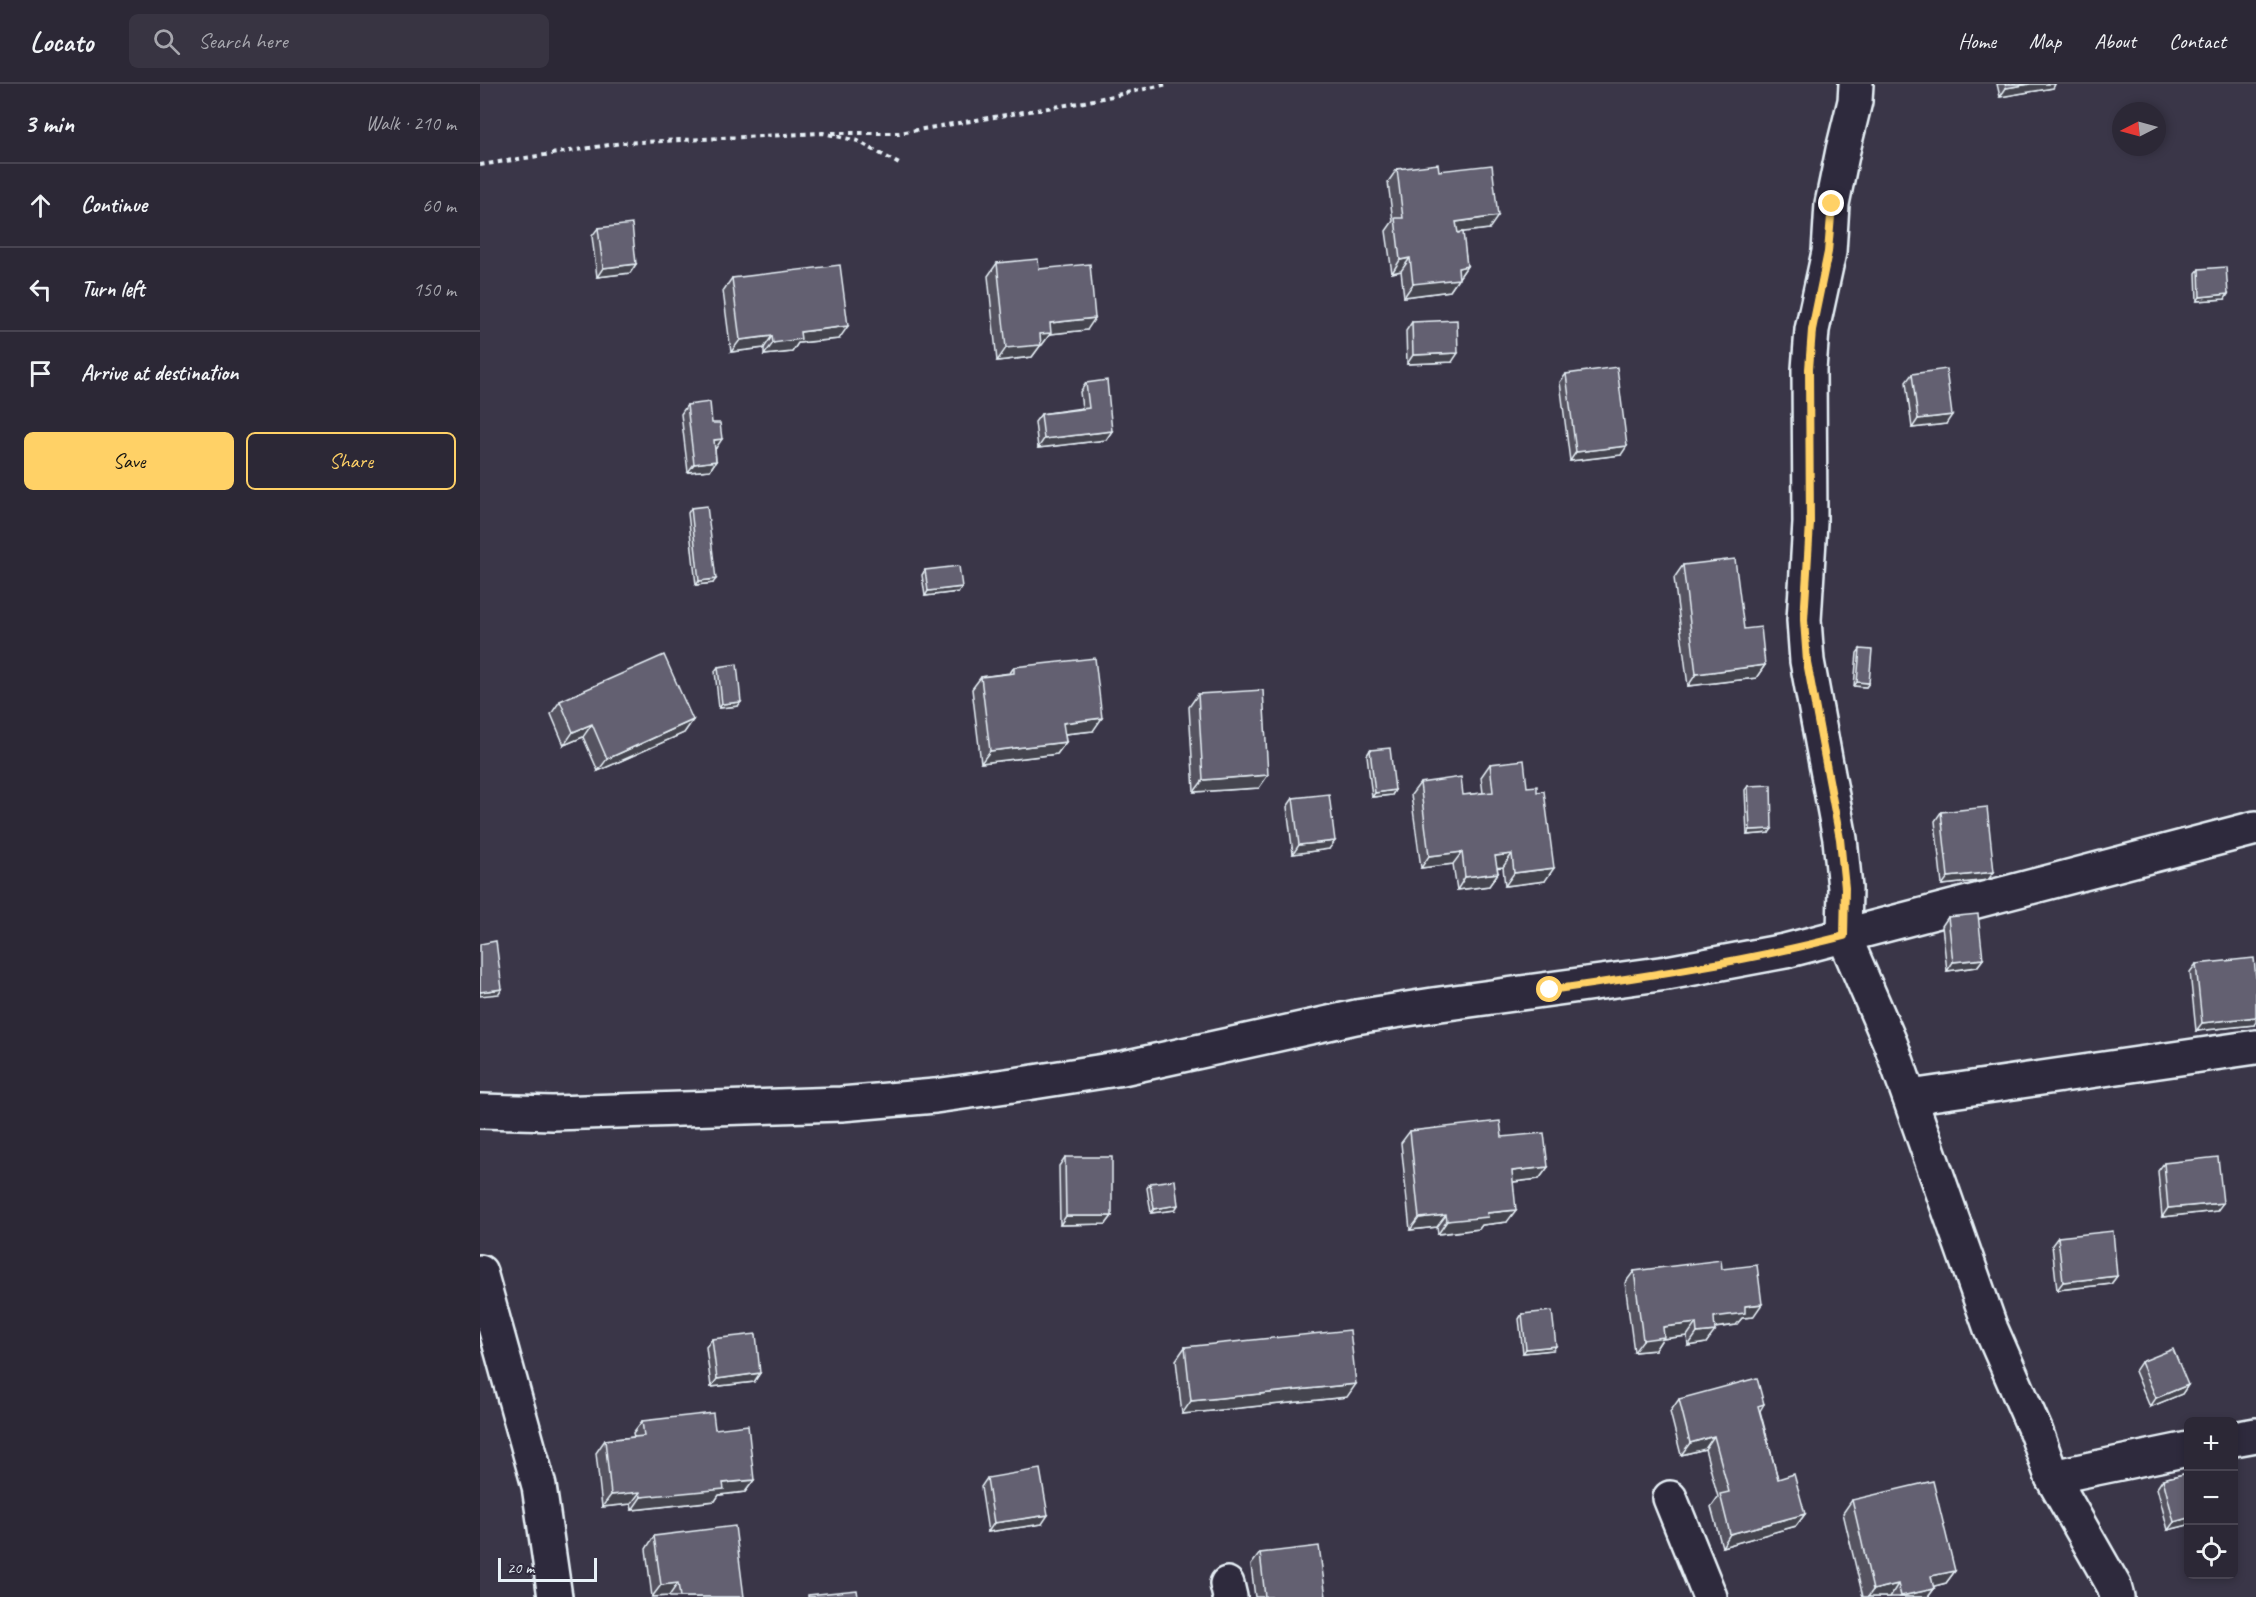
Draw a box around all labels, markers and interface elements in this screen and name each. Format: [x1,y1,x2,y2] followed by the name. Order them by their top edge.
[129,14,549,68] search box
[30,24,93,59] text: Locato
[150,25,183,58] icon: search
[198,27,288,55] text: Search here
[1958,28,1996,54] text: Home
[2029,28,2061,54] text: Map
[2094,28,2136,54] text: About
[2169,28,2226,54] text: Contact
[2112,102,2166,156] north arrow
[24,107,74,140] text: 3 min
[366,111,456,136] text: Walk · 210 m
[24,189,57,222] icon: ahead
[1818,190,1844,216] route end
[81,191,147,219] text: Continue
[422,193,456,218] text: 60 m
[24,273,57,306] icon: left
[81,275,145,303] text: Turn left
[413,277,456,302] text: 150 m
[24,357,57,390] icon: arrive
[81,359,238,387] text: Arrive at destination
[24,432,234,490] button: Save
[246,432,456,490] button: Share
[1536,976,1562,1002] route start
[2184,1417,2238,1579] map controls
[2184,1417,2238,1471] button: +
[2184,1471,2238,1525] button: −
[2184,1525,2238,1579] button: locate
[498,1555,597,1582] scale bar
[507,1558,534,1578] text: 20 m

